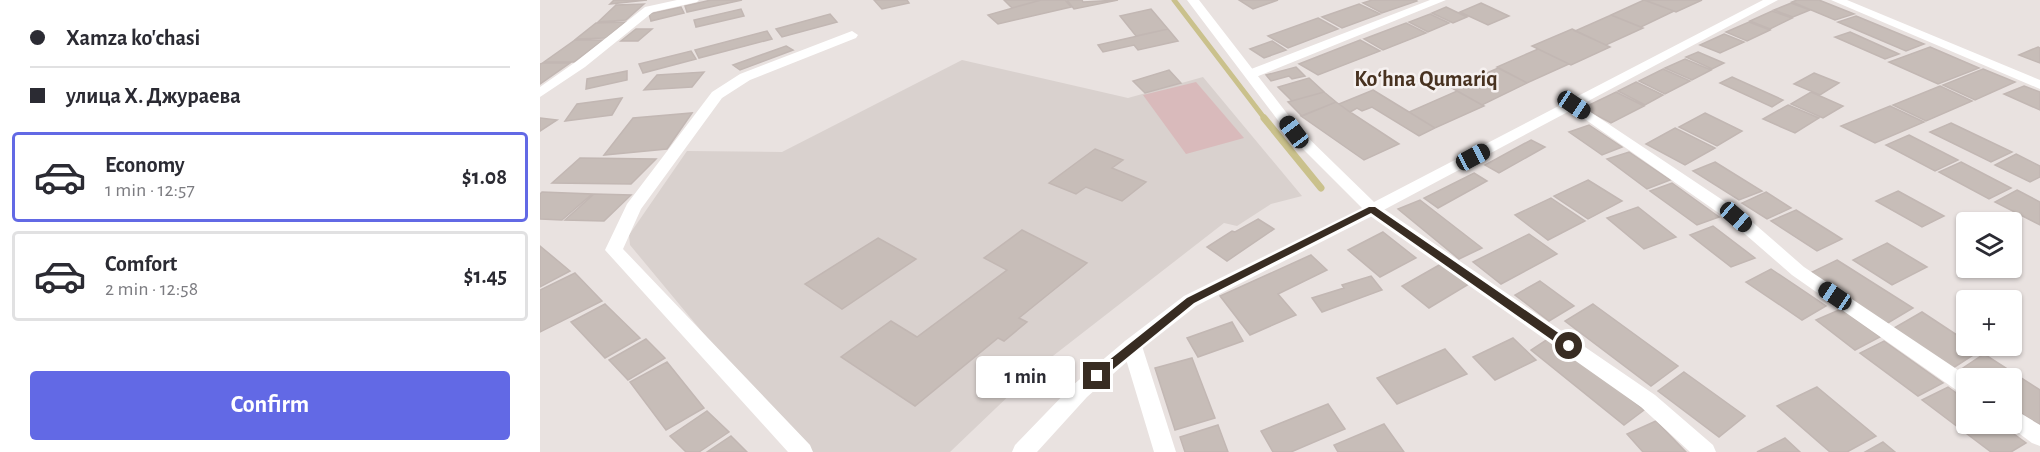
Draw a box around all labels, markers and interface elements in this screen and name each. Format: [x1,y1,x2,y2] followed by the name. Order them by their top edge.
[66,27,200,49] text: Xamza ko'chasi
[1354,68,1498,91] district label: Koʻhna Qumariq
[66,85,241,107] text: улица Х. Джураева
[1554,87,1594,123] car
[1276,112,1312,152] car
[1453,141,1493,173] car
[33,150,87,204] icon: car
[105,154,185,176] text: Economy
[462,166,507,188] text: $1.08
[105,180,195,200] text: 1 min · 12:57
[1717,198,1755,236] car
[1956,212,2022,434] map controls
[1956,212,2022,278] button: layers
[33,249,87,303] icon: car
[105,253,177,275] text: Comfort
[464,265,507,287] text: $1.45
[1815,278,1855,314] car
[105,279,198,299] text: 2 min · 12:58
[1956,290,2022,356] button: +
[1555,332,1582,359] route start
[977,355,1076,397] callout: 1 min
[1083,362,1110,389] route end
[1004,367,1047,387] text: 1 min
[1956,368,2022,434] button: −
[30,371,510,440] button: Confirm

